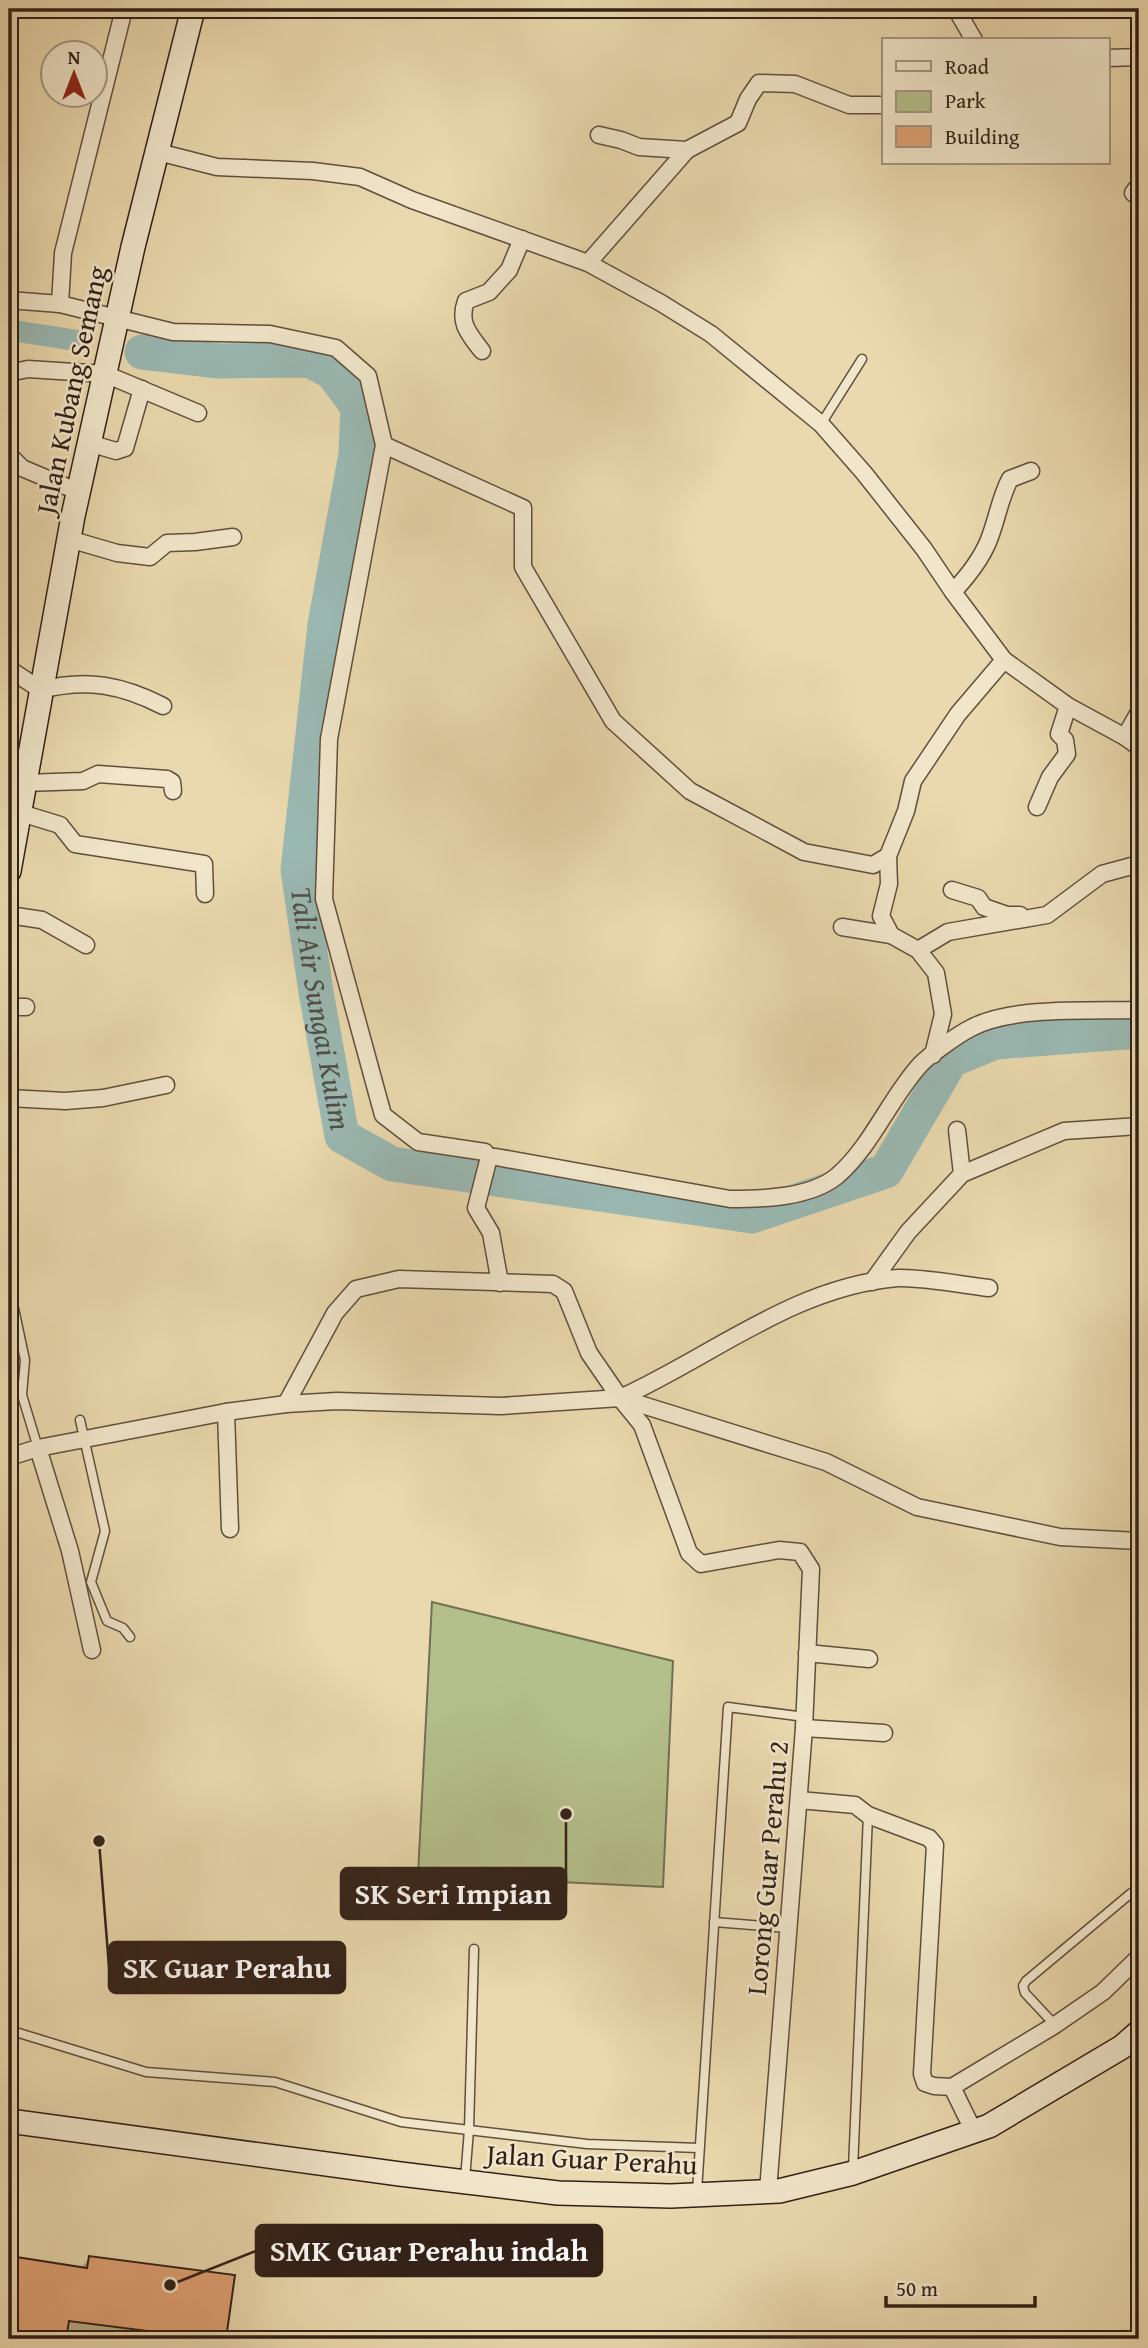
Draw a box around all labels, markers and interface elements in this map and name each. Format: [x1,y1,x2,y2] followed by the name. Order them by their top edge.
[38,38,108,108] north arrow
[882,38,1110,164] legend
[68,43,81,71] text: N
[945,51,990,82] text: Road
[945,85,986,116] text: Park
[945,121,1020,152] text: Building
[24,262,117,521] street label: Jalan Kubang Semang
[280,884,364,1134] water label: Tali Air Sungai Kulim
[735,1739,798,1997] street label: Lorong Guar Perahu 2
[341,1868,566,1919] callout: SK Seri Impian
[355,1871,552,1915] text: SK Seri Impian
[109,1942,345,1993] callout: SK Guar Perahu
[123,1945,332,1989] text: SK Guar Perahu
[483,2132,699,2184] street label: Jalan Guar Perahu
[256,2225,602,2276] callout: SMK Guar Perahu indah
[270,2228,588,2272] text: SMK Guar Perahu indah
[886,2264,1034,2308] scale bar
[896,2273,938,2304] text: 50 m

